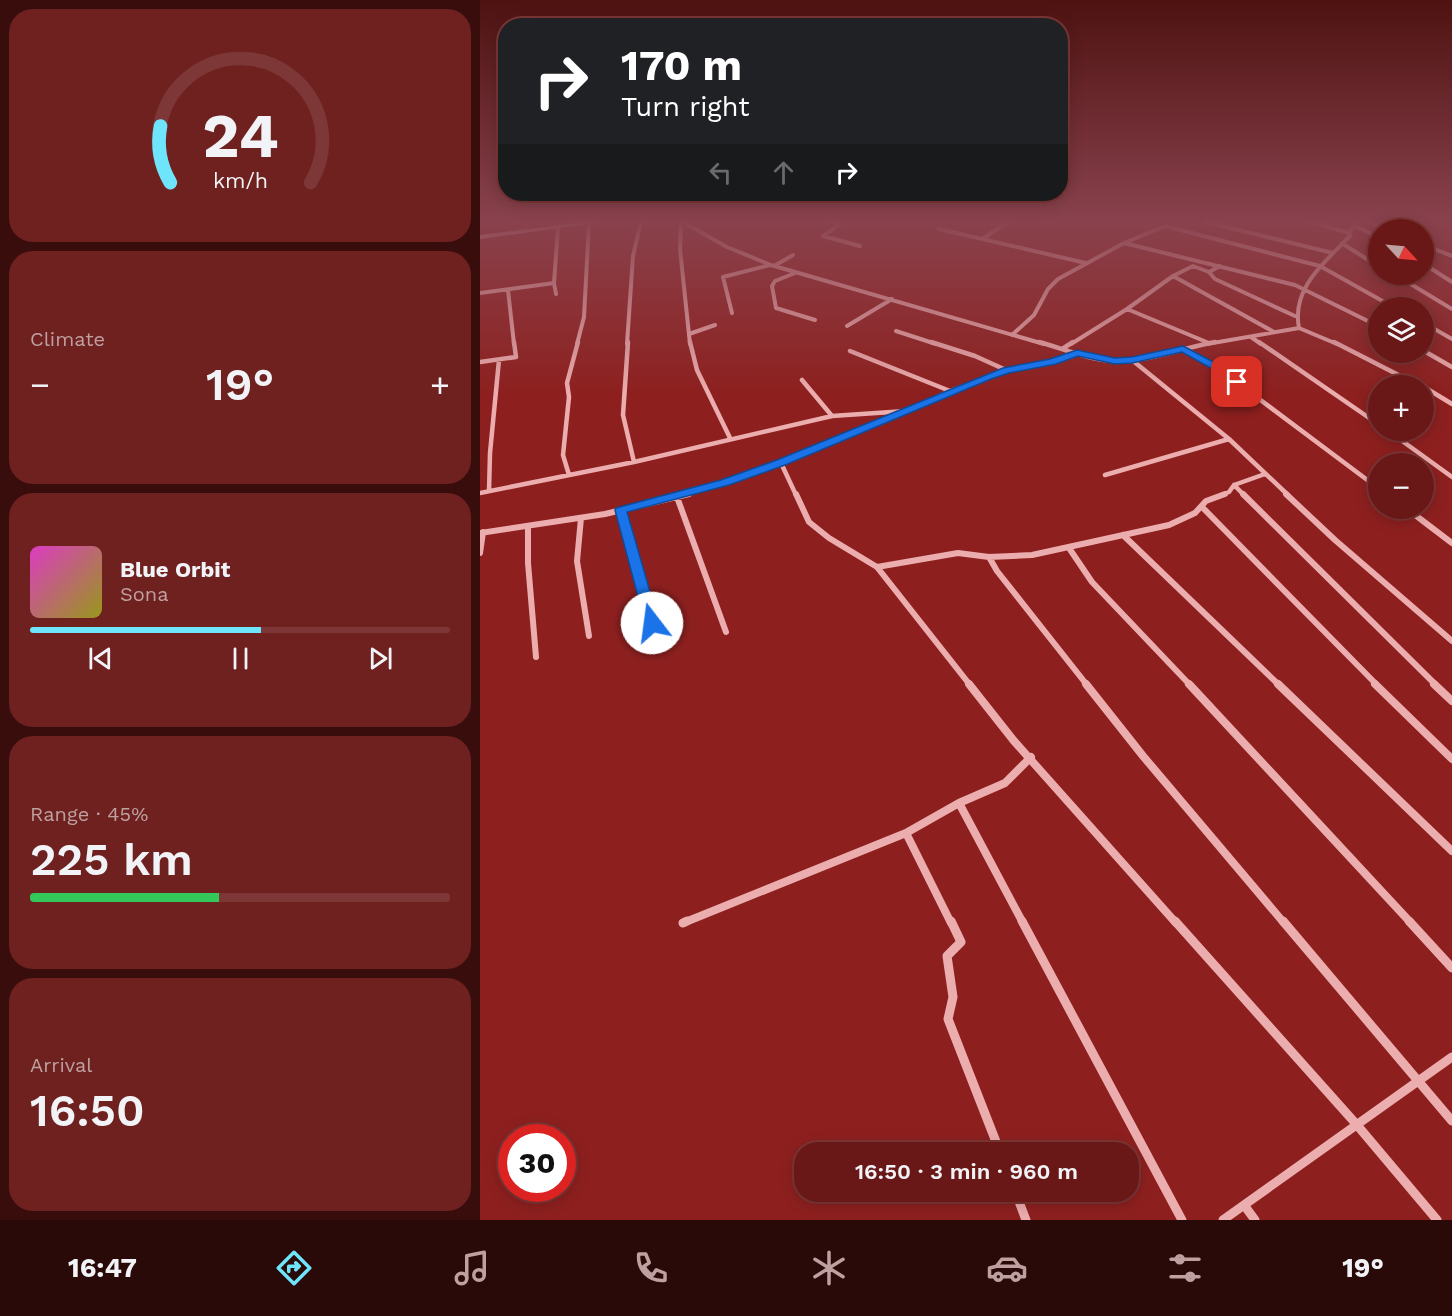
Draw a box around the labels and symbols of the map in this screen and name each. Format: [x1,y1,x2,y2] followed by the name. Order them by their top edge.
[1368,219,1434,285] north arrow
[1211,356,1262,407] pin
[620,591,684,655] position arrow
[498,1124,576,1202] speed limit sign: 30

